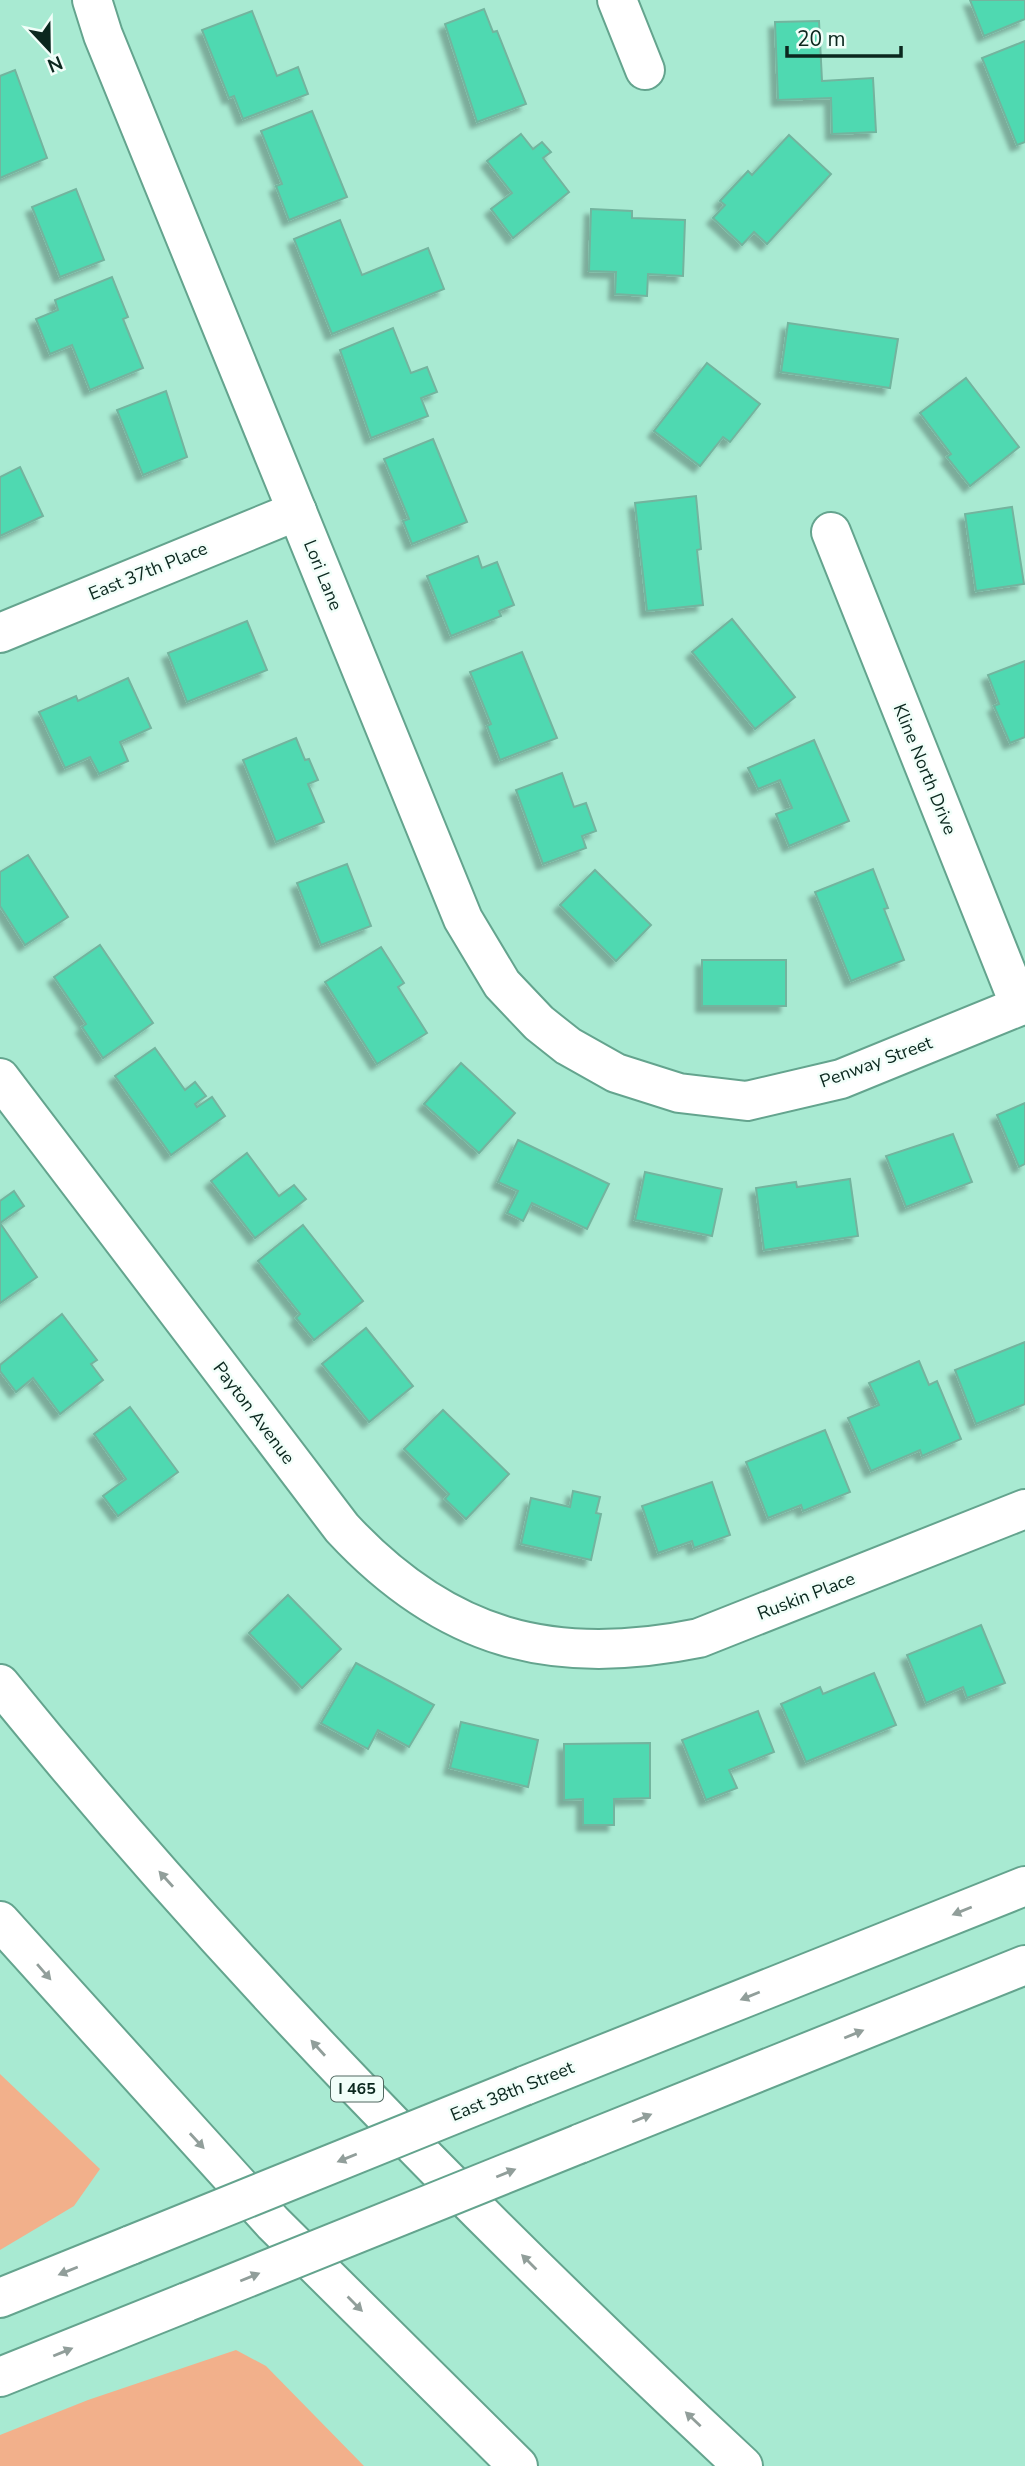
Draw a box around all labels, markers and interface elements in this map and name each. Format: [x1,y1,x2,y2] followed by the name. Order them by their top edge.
[14,14,84,84] north arrow
[787,14,901,58] scale bar
[797,25,846,53] text: 20 m
[44,49,66,79] text: N
[85,536,211,606] street label: East 37th Place
[298,536,348,614] street label: Lori Lane
[888,700,962,838] street label: Kline North Drive
[816,1030,936,1093] street label: Penway Street
[208,1357,300,1469] street label: Payton Avenue
[754,1566,858,1626] street label: Ruskin Place
[159,1870,174,1887] one-way arrow
[951,1906,972,1917] one-way arrow
[36,1964,51,1981] one-way arrow
[740,1990,761,2001] one-way arrow
[843,2028,864,2039] one-way arrow
[311,2039,326,2056] one-way arrow
[447,2055,578,2127] street label: East 38th Street
[331,2076,383,2102] road number: I 465
[632,2113,653,2124] one-way arrow
[189,2132,205,2149] one-way arrow
[336,2152,357,2163] one-way arrow
[496,2168,517,2179] one-way arrow
[521,2253,538,2270] one-way arrow
[57,2265,78,2276] one-way arrow
[240,2271,261,2282] one-way arrow
[347,2296,364,2313] one-way arrow
[53,2346,74,2357] one-way arrow
[685,2412,702,2428] one-way arrow

